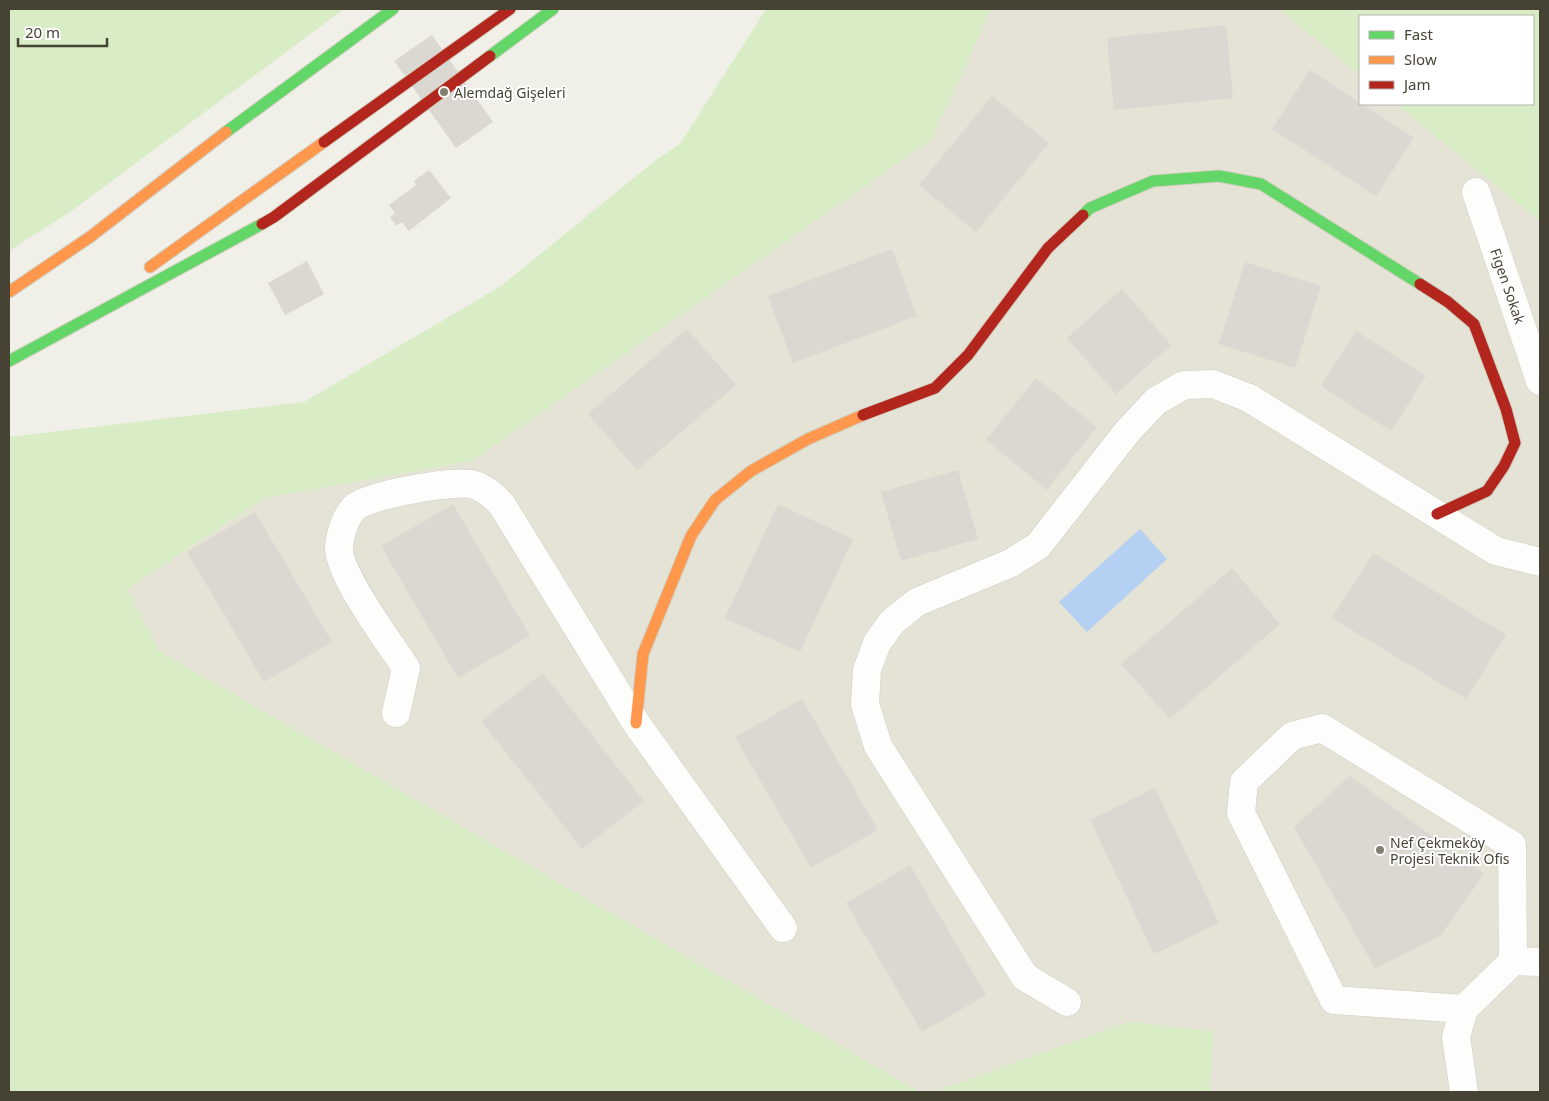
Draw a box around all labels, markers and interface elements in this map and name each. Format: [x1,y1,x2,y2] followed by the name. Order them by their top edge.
[18,15,106,47] scale bar
[1359,15,1534,105] legend
[25,22,60,42] text: 20 m
[1404,24,1433,44] text: Fast
[1404,49,1437,69] text: Slow
[1402,74,1431,94] text: Jam
[454,83,566,102] place label: Alemdağ Gişeleri
[438,86,450,98] marker: Alemdağ Gişeleri
[1486,246,1530,327] street label: Figen Sokak
[1390,833,1510,868] place label: Nef Çekmeköy Projesi Teknik Ofis
[1374,844,1386,856] marker: Nef Çekmeköy Projesi Teknik Ofis

